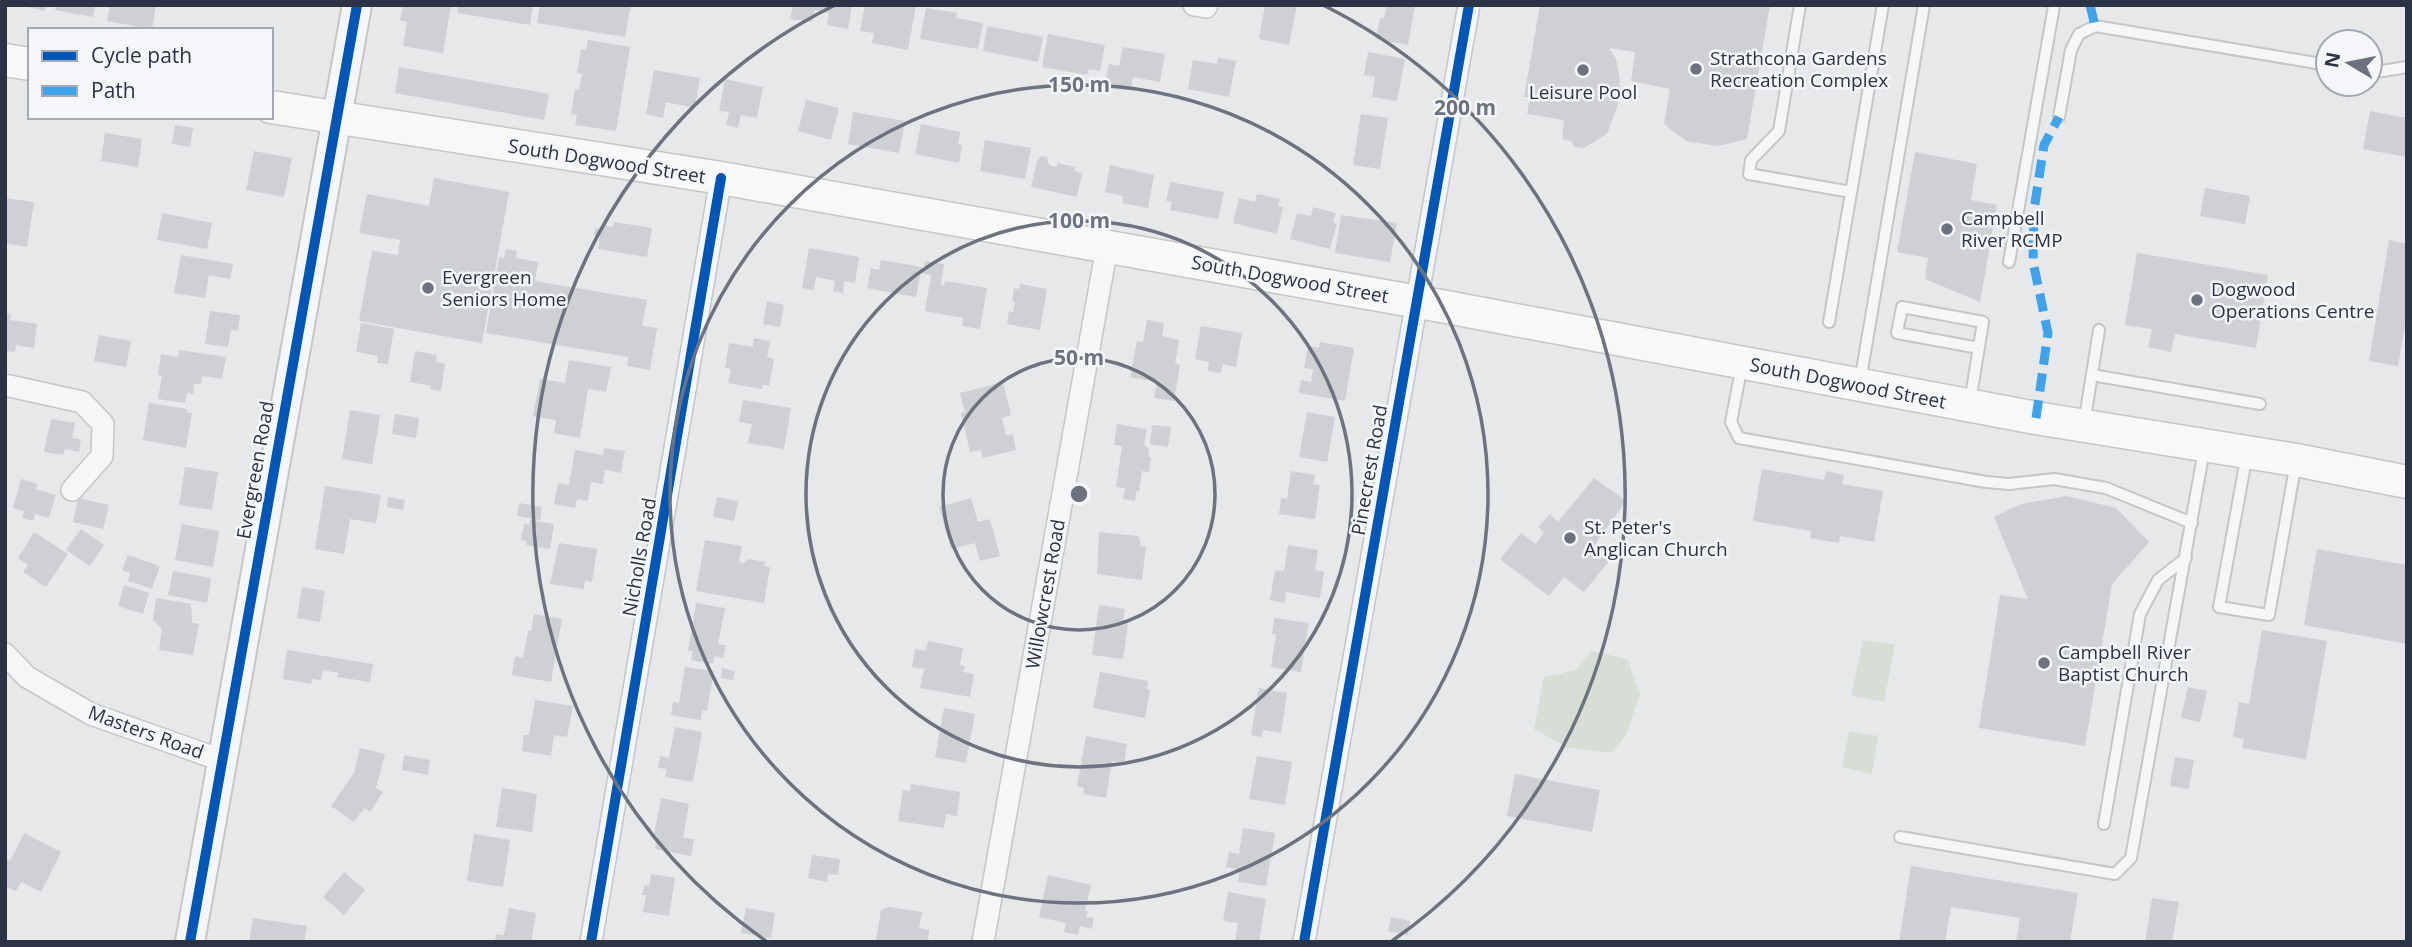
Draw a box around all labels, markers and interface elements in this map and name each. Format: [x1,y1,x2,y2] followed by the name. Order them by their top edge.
[28,28,273,119] legend
[2314,28,2384,98] north arrow
[91,41,192,69] text: Cycle path
[1710,45,1888,93] place label: Strathcona Gardens Recreation Complex
[2318,50,2346,70] text: N
[1688,61,1704,77] marker: Strathcona Gardens Recreation Complex
[1575,62,1591,78] marker: Leisure Pool
[1048,70,1110,98] text: 150 m
[91,76,136,104] text: Path
[1529,79,1637,105] place label: Leisure Pool
[1434,93,1496,121] text: 200 m
[506,133,708,189] street label: South Dogwood Street
[1961,205,2063,253] place label: Campbell River RCMP
[1048,206,1110,234] text: 100 m
[1939,221,1955,237] marker: Campbell River RCMP
[1189,249,1391,309] street label: South Dogwood Street
[442,264,566,312] place label: Evergreen Seniors Home
[2211,276,2375,324] place label: Dogwood Operations Centre
[420,280,436,296] marker: Evergreen Seniors Home
[2189,292,2205,308] marker: Dogwood Operations Centre
[1054,343,1104,371] text: 50 m
[1748,351,1949,415] street label: South Dogwood Street
[230,399,280,541] street label: Evergreen Road
[1345,403,1393,537] street label: Pinecrest Road
[1067,482,1091,506] centre of rings
[616,496,662,618] street label: Nicholls Road
[1584,514,1728,562] place label: St. Peter's Anglican Church
[1019,517,1071,671] street label: Willowcrest Road
[1562,530,1578,546] marker: St. Peter's Anglican Church
[2058,639,2191,687] place label: Campbell River Baptist Church
[2036,655,2052,671] marker: Campbell River Baptist Church
[85,699,207,765] street label: Masters Road

